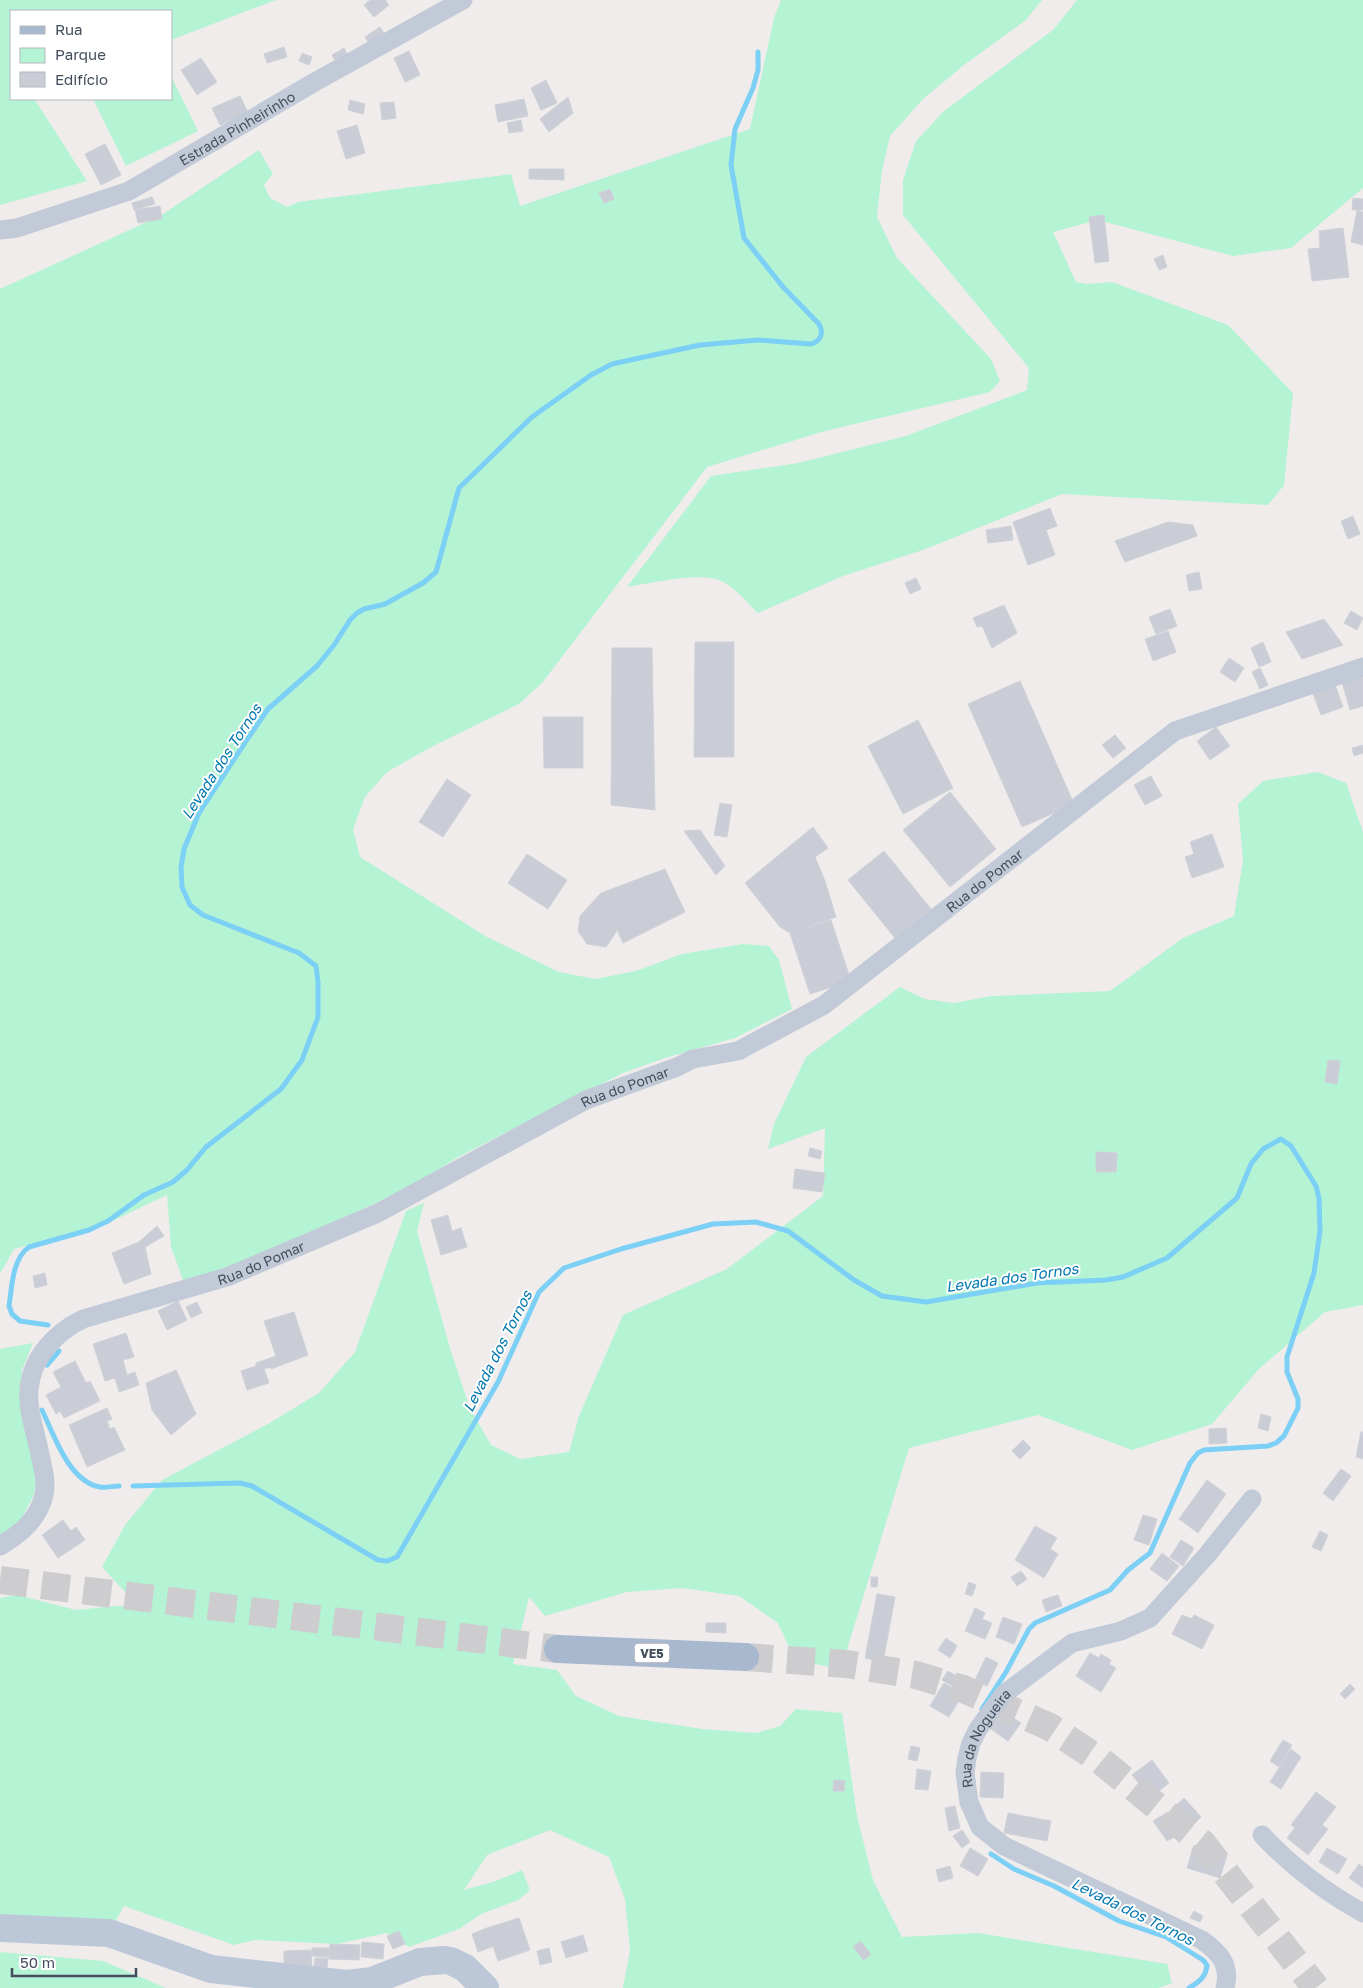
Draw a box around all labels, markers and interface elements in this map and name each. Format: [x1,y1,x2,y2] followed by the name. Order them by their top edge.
[10,10,172,100] legend
[55,20,82,38] text: Rua
[55,45,106,63] text: Parque
[55,70,108,88] text: Edifício
[176,87,298,168] street label: Estrada Pinheirinho
[177,699,265,822] water label: Levada dos Tornos
[942,844,1026,915] street label: Rua do Pomar
[577,1062,672,1110] street label: Rua do Pomar
[215,1237,307,1288] street label: Rua do Pomar
[945,1259,1080,1295] water label: Levada dos Tornos
[459,1286,536,1415] water label: Levada dos Tornos
[634,1644,670,1662] road number: VE5
[956,1684,1013,1789] street label: Rua da Nogueira
[1069,1874,1198,1949] water label: Levada dos Tornos
[12,1946,136,1978] scale bar
[20,1953,55,1971] text: 50 m

